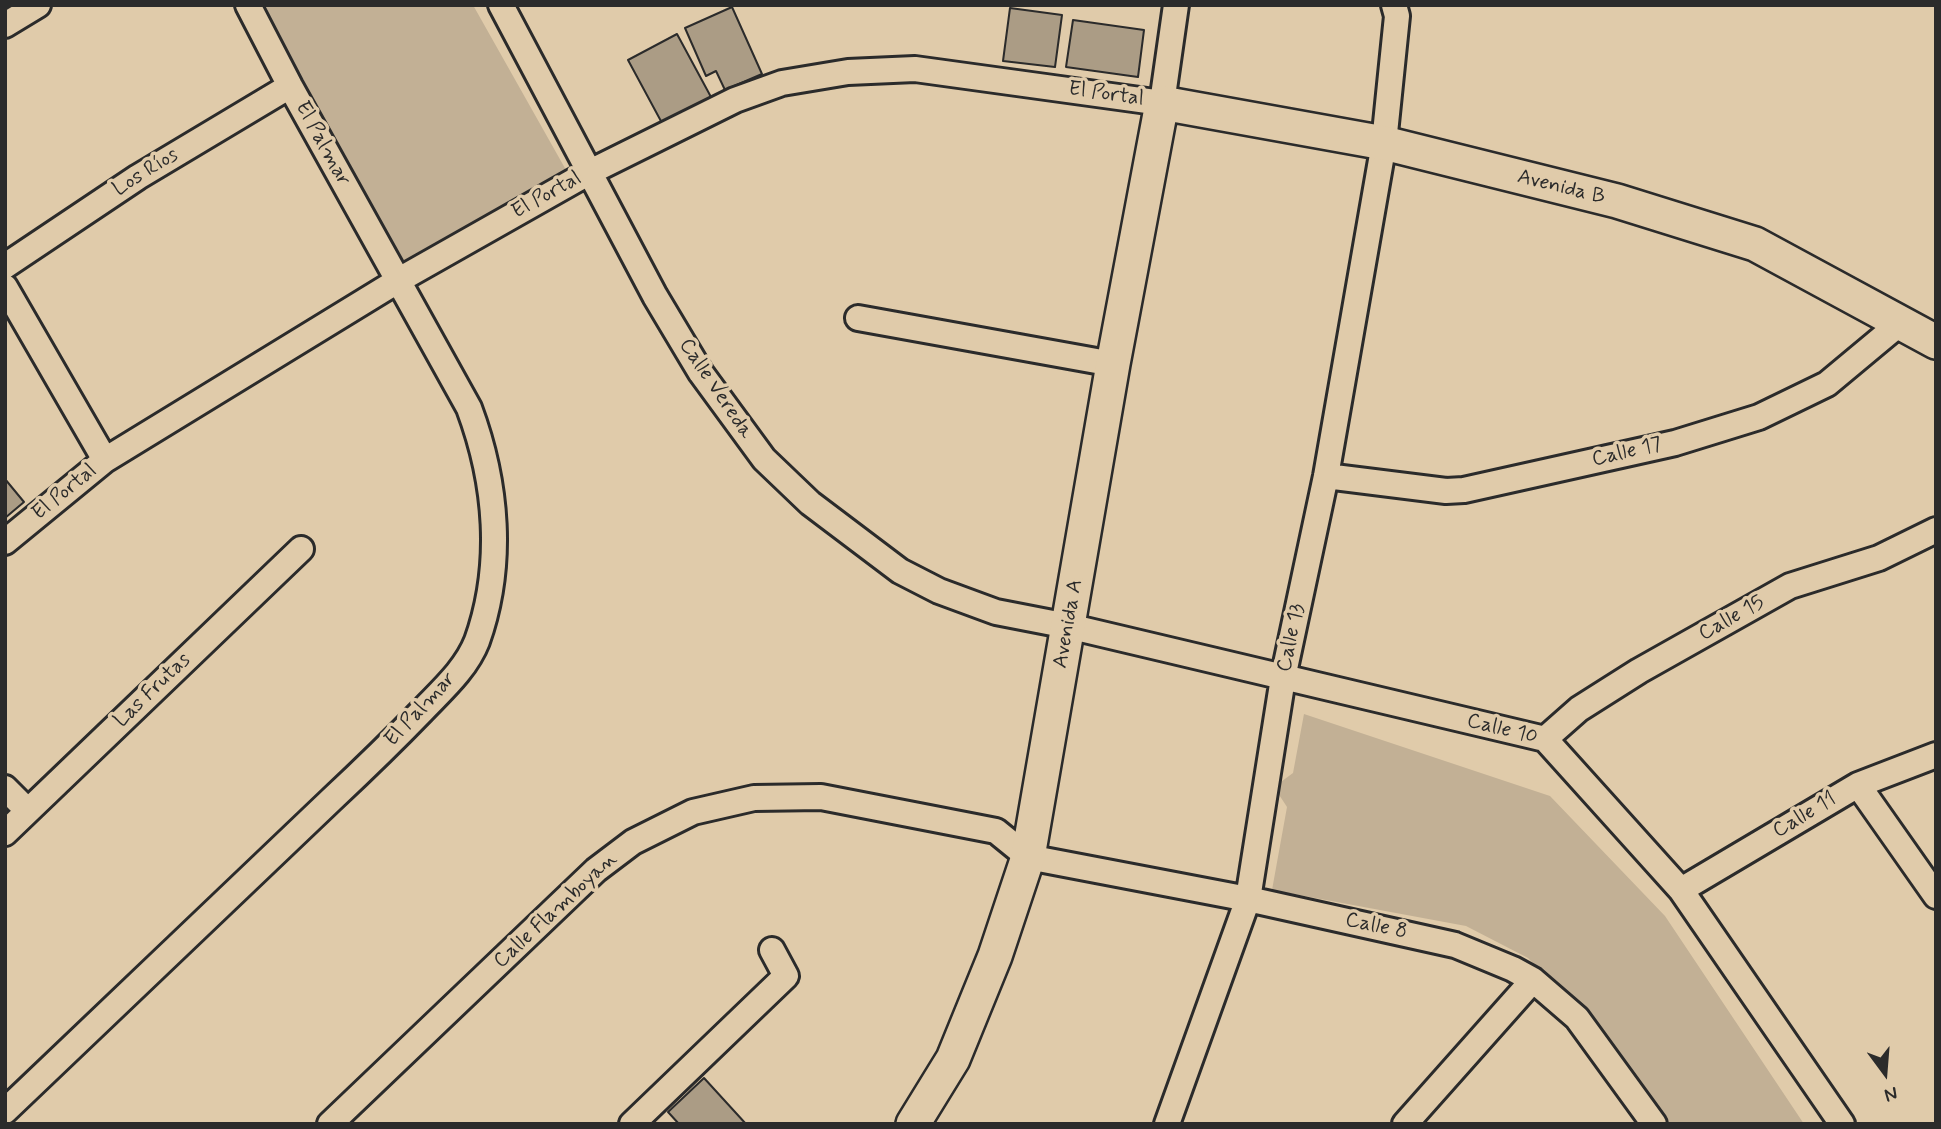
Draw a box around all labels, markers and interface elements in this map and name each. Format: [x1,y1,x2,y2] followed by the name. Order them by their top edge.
[1067,77,1145,113] street label: El Portal
[288,97,356,191] street label: El Palmar
[109,143,183,203] street label: Los Ríos
[1515,165,1607,211] street label: Avenida B
[508,167,586,225] street label: El Portal
[672,334,758,444] street label: Calle Vereda
[1590,433,1664,473] street label: Calle 17
[28,459,102,527] street label: El Portal
[1049,578,1089,670] street label: Avenida A
[1695,591,1769,647] street label: Calle 15
[1272,602,1312,674] street label: Calle 13
[109,648,197,734] street label: Las Frutas
[380,667,462,753] street label: El Palmar
[1464,709,1540,751] street label: Calle 10
[1769,787,1841,845] street label: Calle 11
[489,848,623,974] street label: Calle Flamboyan
[1343,908,1409,946] street label: Calle 8
[1850,1038,1920,1108] north arrow
[1881,1080,1900,1107] text: N

